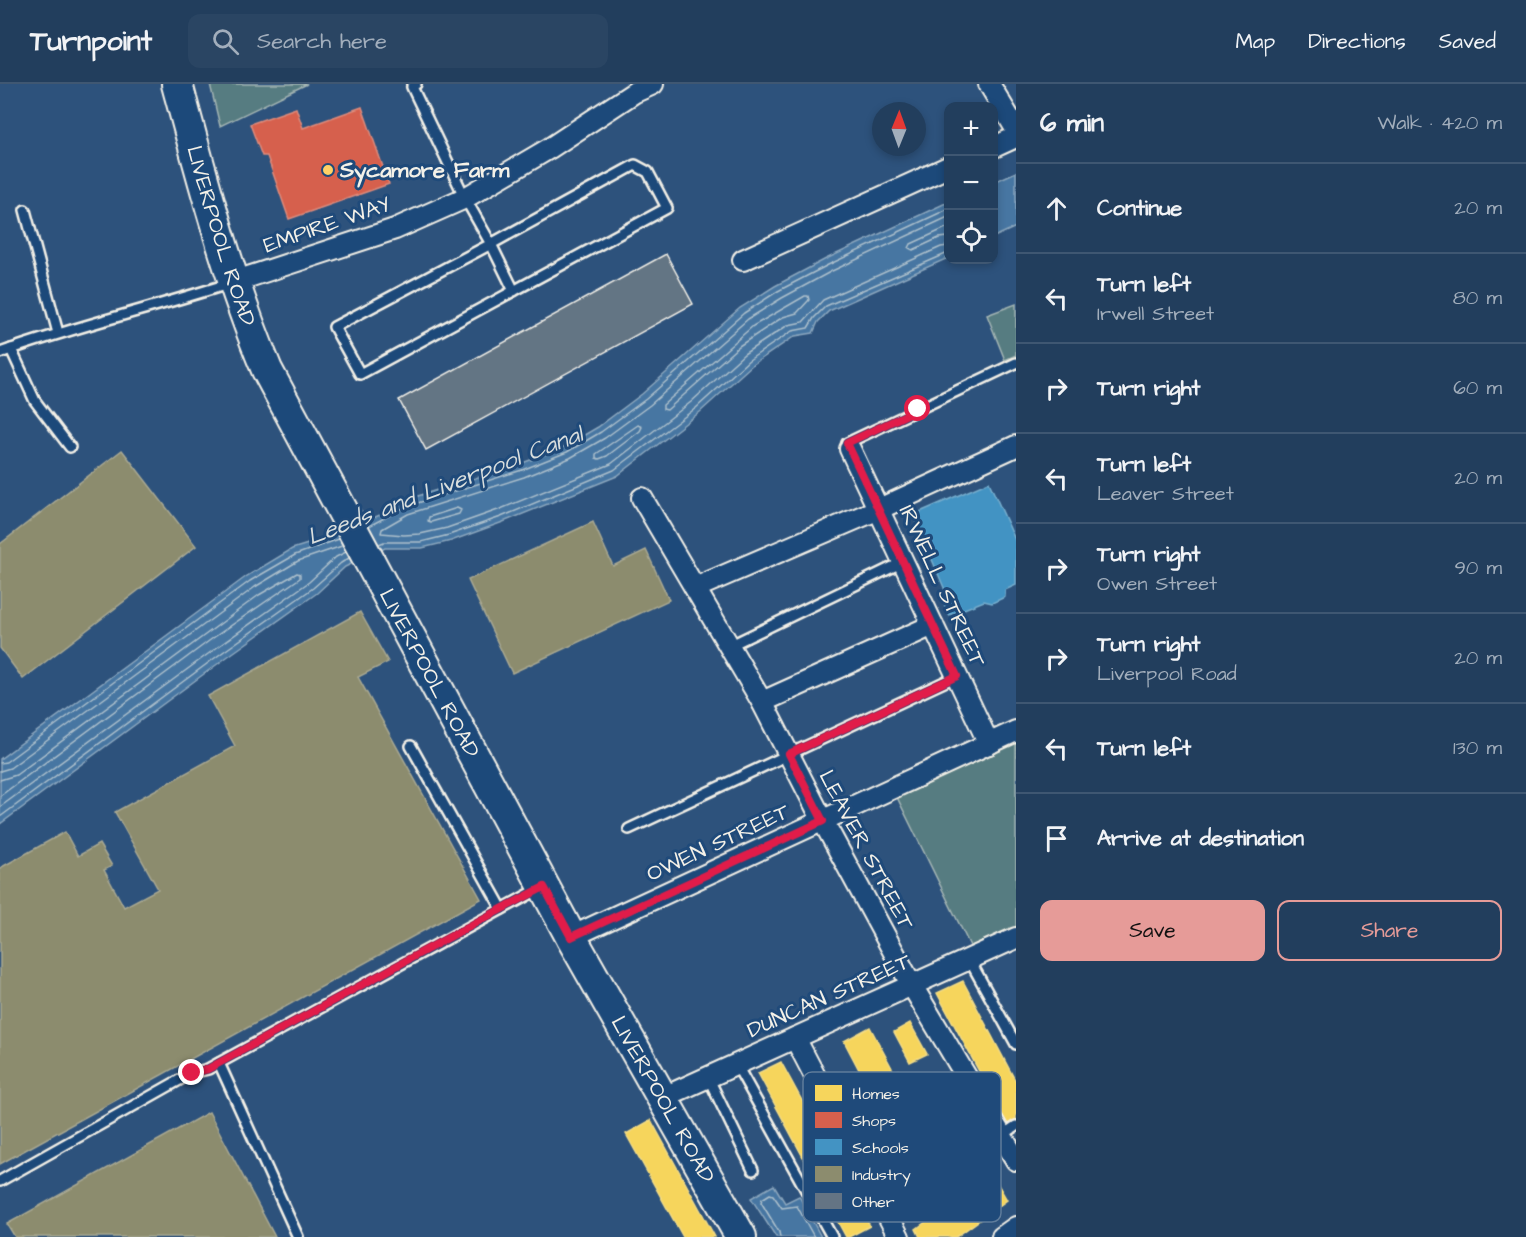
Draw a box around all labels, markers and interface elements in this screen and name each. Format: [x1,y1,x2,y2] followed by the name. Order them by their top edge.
[188,14,608,68] search box
[30,22,152,61] text: Turnpoint
[209,25,242,58] icon: search
[257,26,387,57] text: Search here
[1235,27,1275,56] text: Map
[1308,27,1406,56] text: Directions
[1439,27,1496,56] text: Saved
[872,102,926,156] north arrow
[944,102,998,264] map controls
[944,102,998,156] button: +
[1040,105,1104,141] text: 6 min
[1378,109,1502,137] text: Walk · 420 m
[179,142,264,330] street label: LIVERPOOL ROAD
[339,155,510,188] place label: Sycamore Farm
[944,156,998,210] button: −
[321,163,335,177] marker: Sycamore Farm
[259,189,395,261] street label: EMPIRE WAY
[1040,192,1073,225] icon: ahead
[1097,193,1182,224] text: Continue
[1454,194,1502,222] text: 20 m
[944,210,998,264] button: locate
[1097,269,1191,300] text: Turn left
[1040,282,1073,315] icon: left
[1453,284,1502,312] text: 80 m
[1097,300,1214,328] text: Irwell Street
[1040,372,1073,405] icon: right
[1097,373,1200,404] text: Turn right
[1453,374,1502,402] text: 60 m
[904,395,930,421] route start
[302,417,591,554] water label: Leeds and Liverpool Canal
[1097,449,1191,480] text: Turn left
[1040,462,1073,495] icon: left
[1454,464,1502,492] text: 20 m
[1097,480,1234,508] text: Leaver Street
[891,500,993,672] street label: IRWELL STREET
[1097,539,1200,570] text: Turn right
[1040,552,1073,585] icon: right
[1454,554,1502,582] text: 90 m
[1097,570,1217,598] text: Owen Street
[372,583,487,763] street label: LIVERPOOL ROAD
[1097,629,1200,660] text: Turn right
[1040,642,1073,675] icon: right
[1454,644,1502,672] text: 20 m
[1097,660,1237,688] text: Liverpool Road
[1040,732,1073,765] icon: left
[1097,733,1191,764] text: Turn left
[1453,734,1502,762] text: 130 m
[811,765,921,936] street label: LEAVER STREET
[642,796,795,890] street label: OWEN STREET
[1040,822,1073,855] icon: arrive
[1097,823,1304,854] text: Arrive at destination
[1040,900,1265,961] button: Save
[1277,900,1502,961] button: Share
[742,946,916,1046] street label: DUNCAN STREET
[603,1010,723,1189] street label: LIVERPOOL ROAD
[178,1059,204,1085] route end
[803,1072,1001,1222] legend
[852,1083,900,1105] text: Homes
[852,1110,896,1132] text: Shops
[852,1137,909,1159] text: Schools
[852,1164,911,1187] text: Industry
[852,1191,895,1213] text: Other

